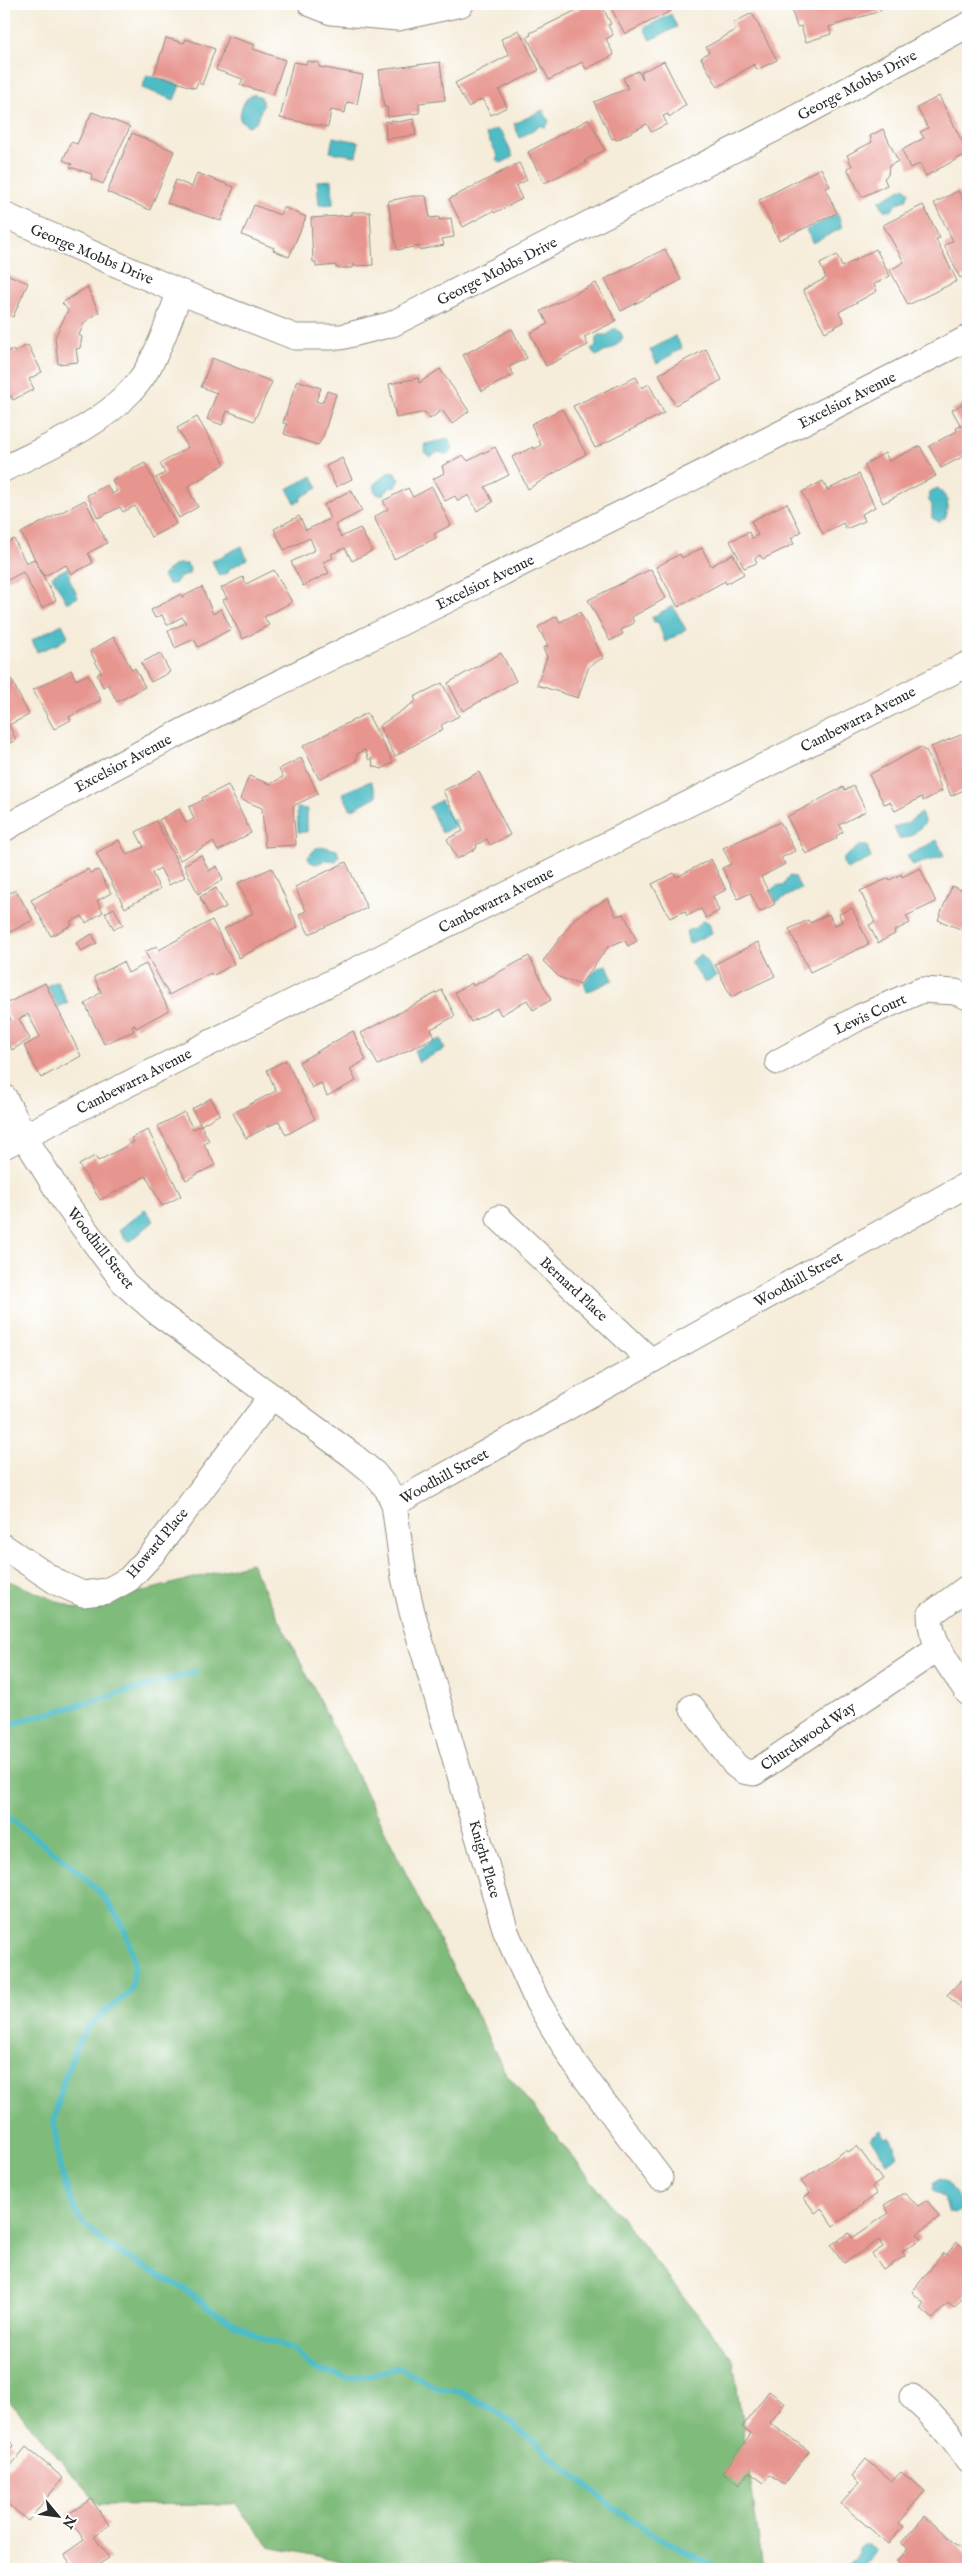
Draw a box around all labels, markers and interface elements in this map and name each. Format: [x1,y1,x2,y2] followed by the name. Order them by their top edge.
[794,46,920,125] street label: George Mobbs Drive
[27,220,156,289] street label: George Mobbs Drive
[434,233,561,310] street label: George Mobbs Drive
[795,368,899,433] street label: Excelsior Avenue
[433,550,538,614] street label: Excelsior Avenue
[798,682,919,757] street label: Cambewarra Avenue
[72,730,175,797] street label: Excelsior Avenue
[436,863,557,938] street label: Cambewarra Avenue
[831,990,909,1039] street label: Lewis Court
[74,1044,195,1119] street label: Cambewarra Avenue
[63,1204,138,1293] street label: Woodhill Street
[751,1247,846,1312] street label: Woodhill Street
[536,1253,612,1326] street label: Bernard Place
[397,1444,492,1509] street label: Woodhill Street
[122,1504,192,1582] street label: Howard Place
[757,1697,860,1775] street label: Churchwood Way
[464,1818,505,1900] street label: Knight Place
[32,2490,82,2540] north arrow
[58,2511,80,2531] text: N

